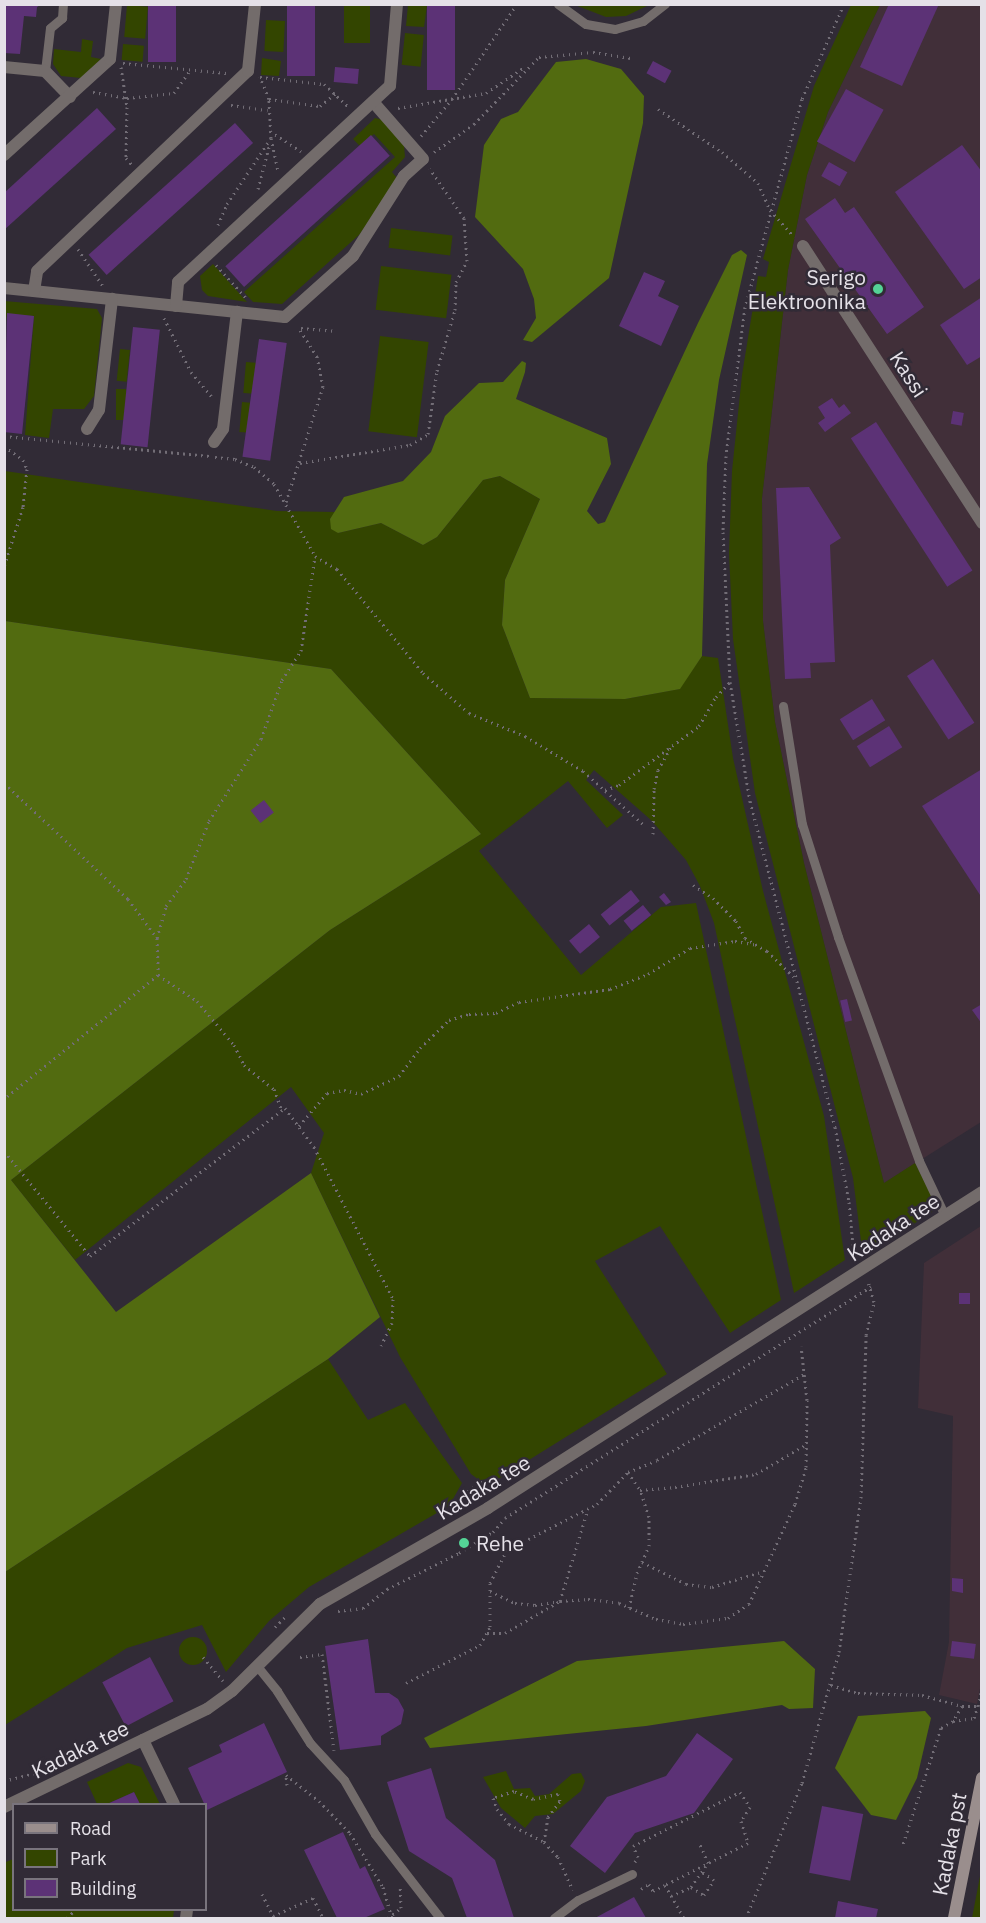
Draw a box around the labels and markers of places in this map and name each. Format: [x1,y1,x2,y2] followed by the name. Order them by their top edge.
[748,264,866,314] place label: Serigo Elektroonika
[871,282,885,296] marker: Serigo Elektroonika
[476,1530,524,1556] place label: Rehe
[457,1536,471,1550] marker: Rehe

